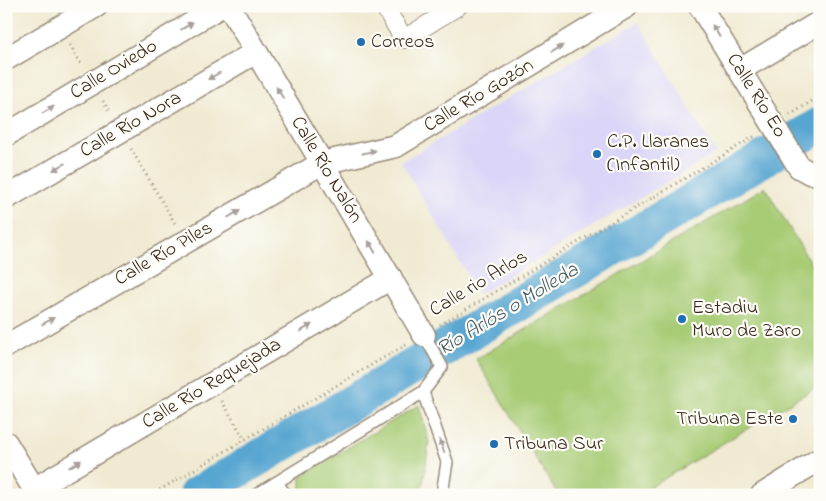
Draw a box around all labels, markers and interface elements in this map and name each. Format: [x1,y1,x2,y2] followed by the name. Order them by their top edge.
[181,22,194,31] one-way arrow
[711,25,720,38] one-way arrow
[371,28,434,57] place label: Correos
[65,32,163,108] street label: Calle Oviedo
[355,36,367,48] marker: Correos
[550,44,563,53] one-way arrow
[719,48,793,144] street label: Calle Río Eo
[418,52,540,140] street label: Calle Río Gozón
[207,72,221,81] one-way arrow
[75,84,187,166] street label: Calle Río Nora
[276,86,285,99] one-way arrow
[42,105,55,114] one-way arrow
[283,111,370,229] street label: Calle Río Nalón
[607,128,709,180] place label: C.P. Llaranes (Infantil)
[362,148,377,156] one-way arrow
[591,148,603,160] marker: C.P. Llaranes (Infantil)
[52,163,65,172] one-way arrow
[228,209,241,218] one-way arrow
[110,214,218,294] street label: Calle Río Piles
[368,241,377,254] one-way arrow
[424,243,534,325] street label: Calle rio Arlos
[432,256,585,364] water label: Río Arlós o Molleda
[692,294,801,346] place label: Estadiu Muro de Zaro
[676,313,688,325] marker: Estadiu Muro de Zaro
[42,317,55,326] one-way arrow
[299,324,312,333] one-way arrow
[137,331,287,437] street label: Calle Río Requejada
[676,405,783,434] place label: Tribuna Este
[787,413,799,425] marker: Tribuna Este
[504,430,604,459] place label: Tribuna Sur
[438,438,446,453] one-way arrow
[488,438,500,450] marker: Tribuna Sur
[69,460,82,469] one-way arrow

